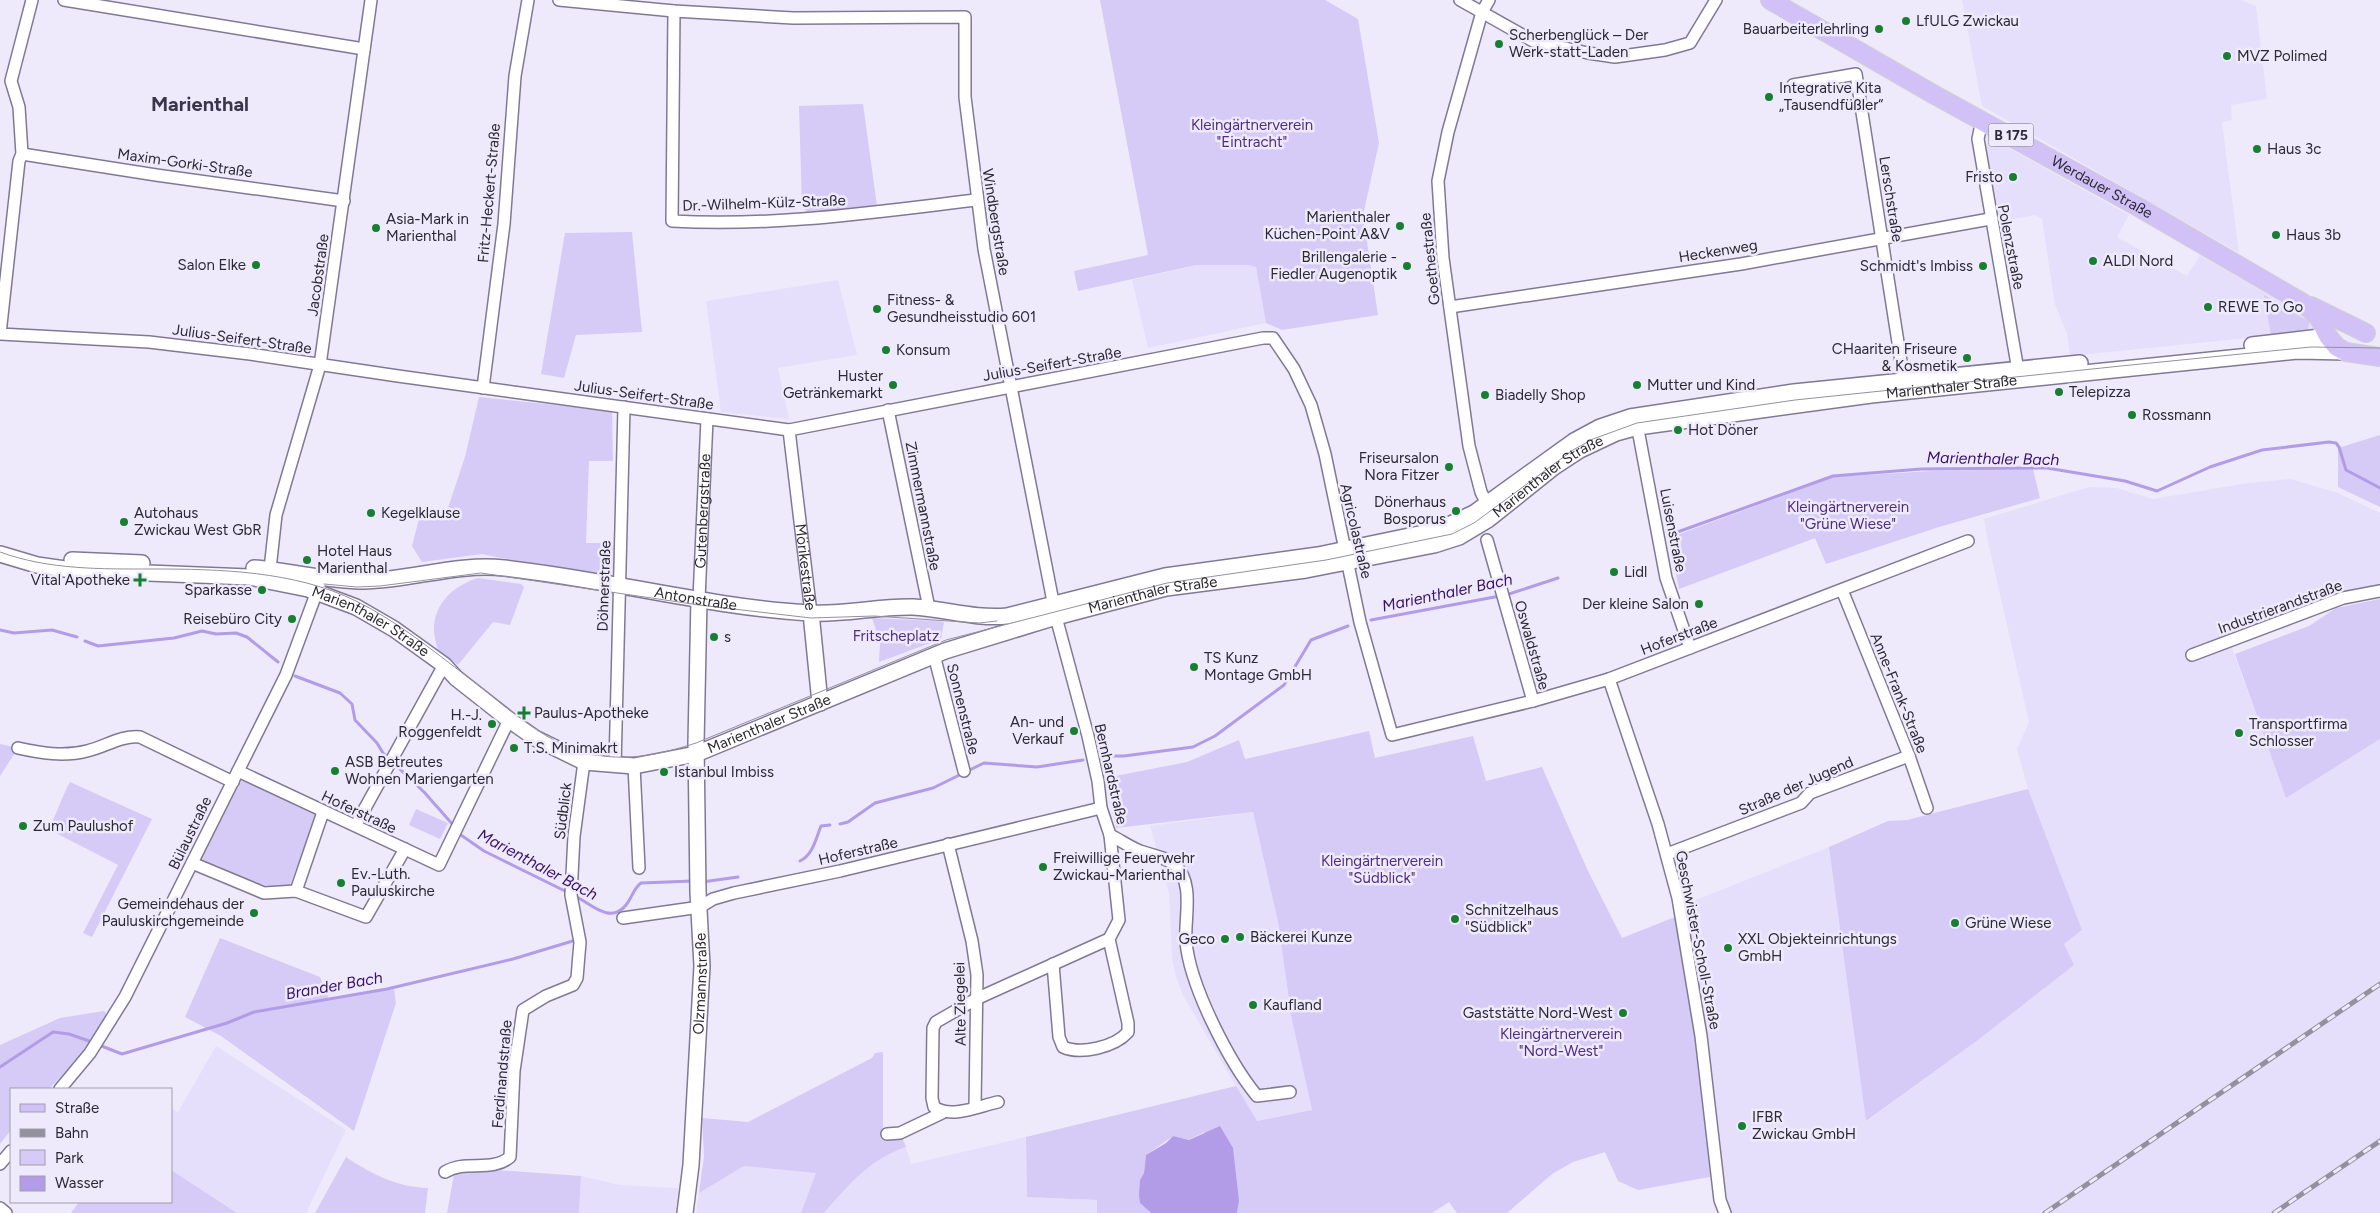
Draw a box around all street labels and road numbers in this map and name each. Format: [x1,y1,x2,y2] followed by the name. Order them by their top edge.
[474,122,504,264] street label: Fritz-Heckert-Straße
[1988,124,2034,146] road number: B 175
[116,145,254,181] street label: Maxim-Gorki-Straße
[2048,152,2156,222] street label: Werdauer Straße
[1875,155,1907,243] street label: Lerschstraße
[979,167,1013,277] street label: Windbergstraße
[682,191,846,215] street label: Dr.-Wilhelm-Külz-Straße
[1994,203,2028,291] street label: Polenzstraße
[1416,212,1444,306] street label: Goethestraße
[303,233,333,317] street label: Jacobstraße
[1677,236,1759,266] street label: Heckenweg
[171,320,313,358] street label: Julius-Seifert-Straße
[981,343,1123,385] street label: Julius-Seifert-Straße
[1885,371,2018,402] street label: Marienthaler Straße
[573,376,715,414] street label: Julius-Seifert-Straße
[1489,431,1606,522] street label: Marienthaler Straße
[902,440,944,572] street label: Zimmermannstraße
[691,453,714,569] street label: Gutenbergstraße
[1336,482,1376,580] street label: Agricolastraße
[1656,486,1690,574] street label: Luisenstraße
[791,523,820,611] street label: Mörikestraße
[593,540,615,632] street label: Döhnerstraße
[1086,572,1218,617] street label: Marienthaler Straße
[2215,576,2345,638] street label: Industrierandstraße
[309,582,433,661] street label: Marienthaler Straße
[653,583,738,614] street label: Antonstraße
[1511,598,1553,692] street label: Oswaldstraße
[1638,613,1720,659] street label: Hoferstraße
[1867,630,1931,756] street label: Anne-Frank-Straße
[943,662,983,756] street label: Sonnenstraße
[705,690,833,757] street label: Marienthaler Straße
[1091,722,1131,826] street label: Bernhardstraße
[1736,753,1856,819] street label: Straße der Jugend
[551,781,576,841] street label: Südblick
[319,787,399,837] street label: Hoferstraße
[165,794,215,872] street label: Bülaustraße
[817,833,899,869] street label: Hoferstraße
[1672,849,1724,1031] street label: Geschwister-Scholl-Straße
[689,932,711,1035] street label: Olzmannstraße
[950,962,970,1046] street label: Alte Ziegelei
[488,1019,516,1129] street label: Ferdinandstraße

